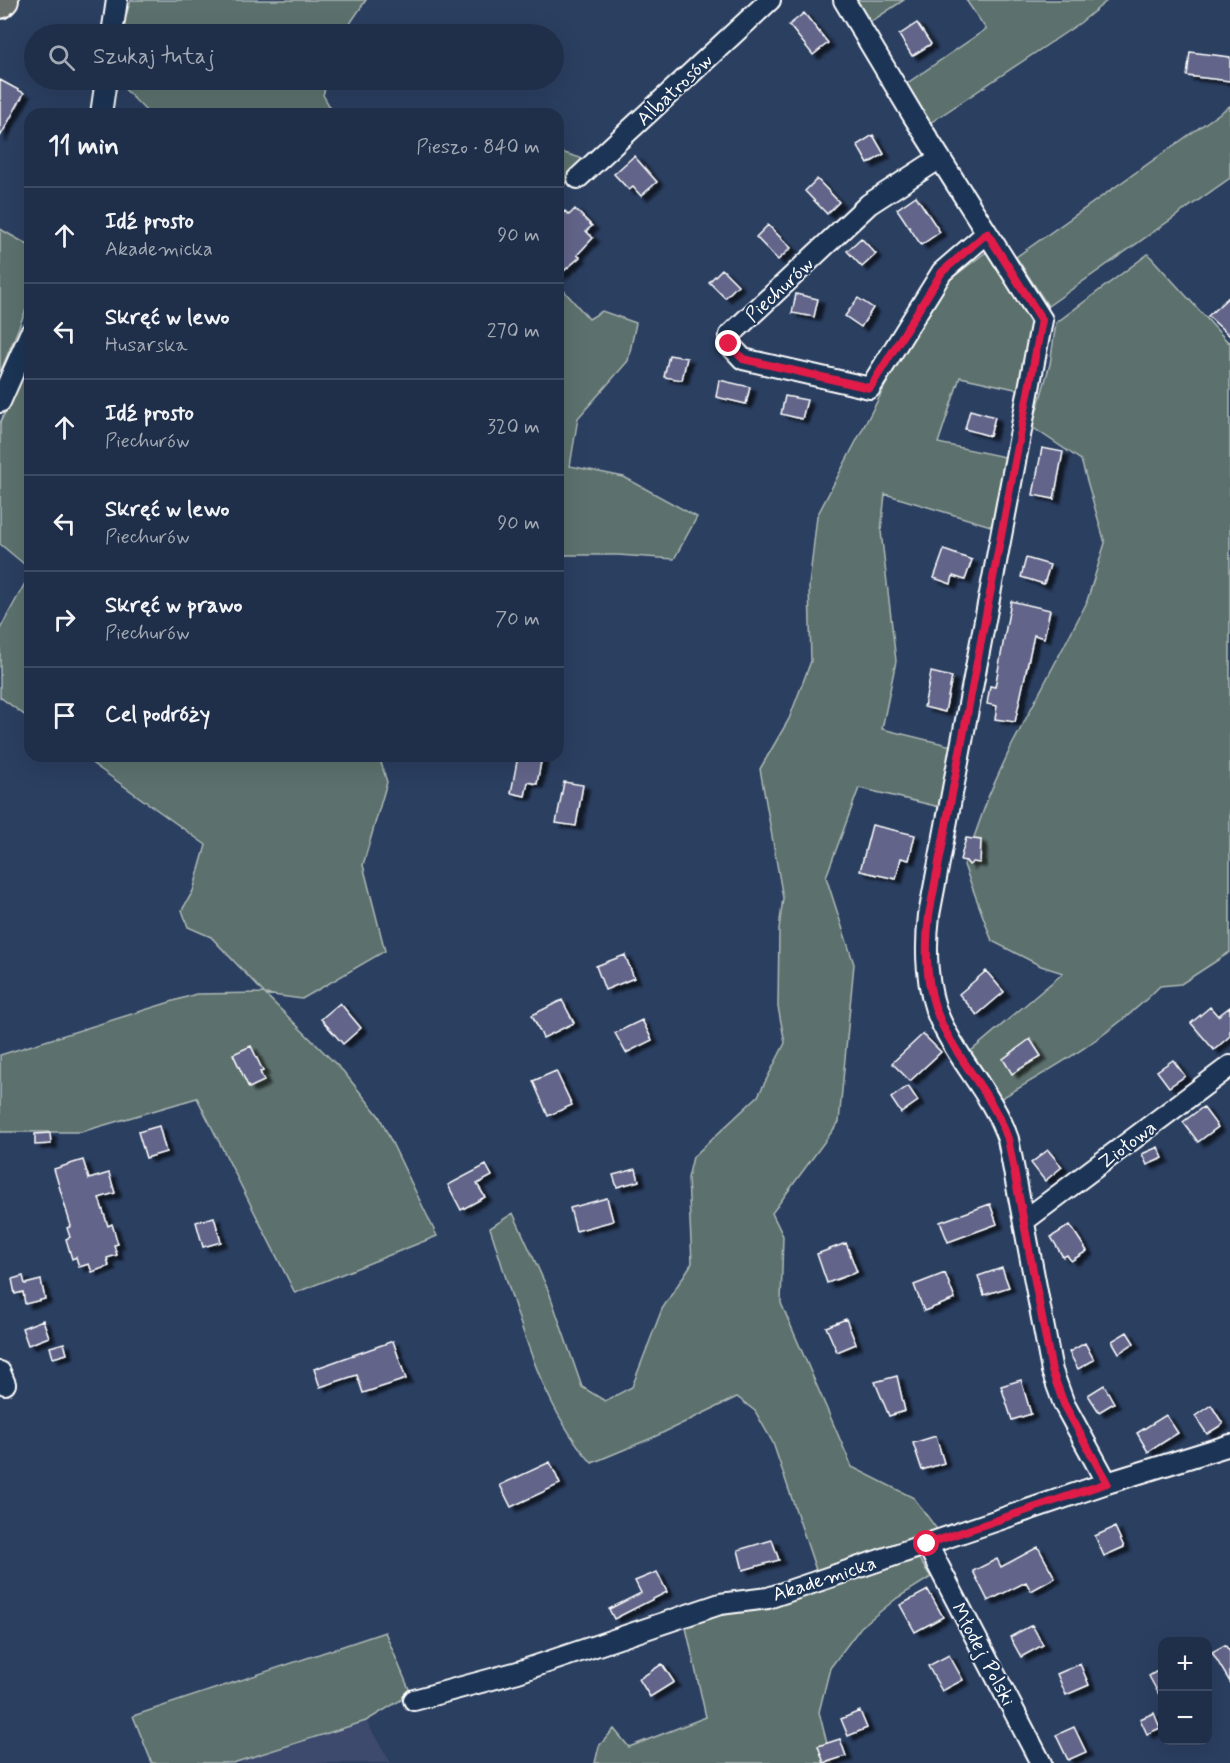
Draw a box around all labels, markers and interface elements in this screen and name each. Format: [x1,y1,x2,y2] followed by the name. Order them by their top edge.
[24,24,564,90] search box
[45,41,78,74] icon: search
[93,43,215,71] text: Szukaj tutaj
[631,48,719,133] street label: Albatrosów
[48,130,119,164] text: 11 min
[416,134,540,161] text: Pieszo · 840 m
[105,208,194,236] text: Idź prosto
[48,219,81,252] icon: ahead
[497,222,540,249] text: 90 m
[105,236,213,263] text: Akademicka
[740,251,820,329] street label: Piechurów
[105,304,230,332] text: Skręć w lewo
[48,315,81,348] icon: left
[487,318,540,345] text: 270 m
[715,330,741,356] route end
[105,332,188,359] text: Husarska
[105,400,194,428] text: Idź prosto
[48,411,81,444] icon: ahead
[487,414,540,441] text: 320 m
[105,428,190,455] text: Piechurów
[105,496,230,524] text: Skręć w lewo
[48,507,81,540] icon: left
[497,510,540,537] text: 90 m
[105,524,190,551] text: Piechurów
[105,592,242,620] text: Skręć w prawo
[48,603,81,636] icon: right
[495,606,540,633] text: 70 m
[105,620,190,647] text: Piechurów
[48,699,81,732] icon: arrive
[105,701,210,729] text: Cel podróży
[1093,1114,1163,1176] street label: Ziołowa
[913,1530,939,1556] route start
[769,1550,880,1609] street label: Akademicka
[944,1598,1021,1711] street label: Młodej Polski
[1158,1637,1212,1745] map controls
[1158,1637,1212,1691] button: +
[1158,1691,1212,1745] button: −

